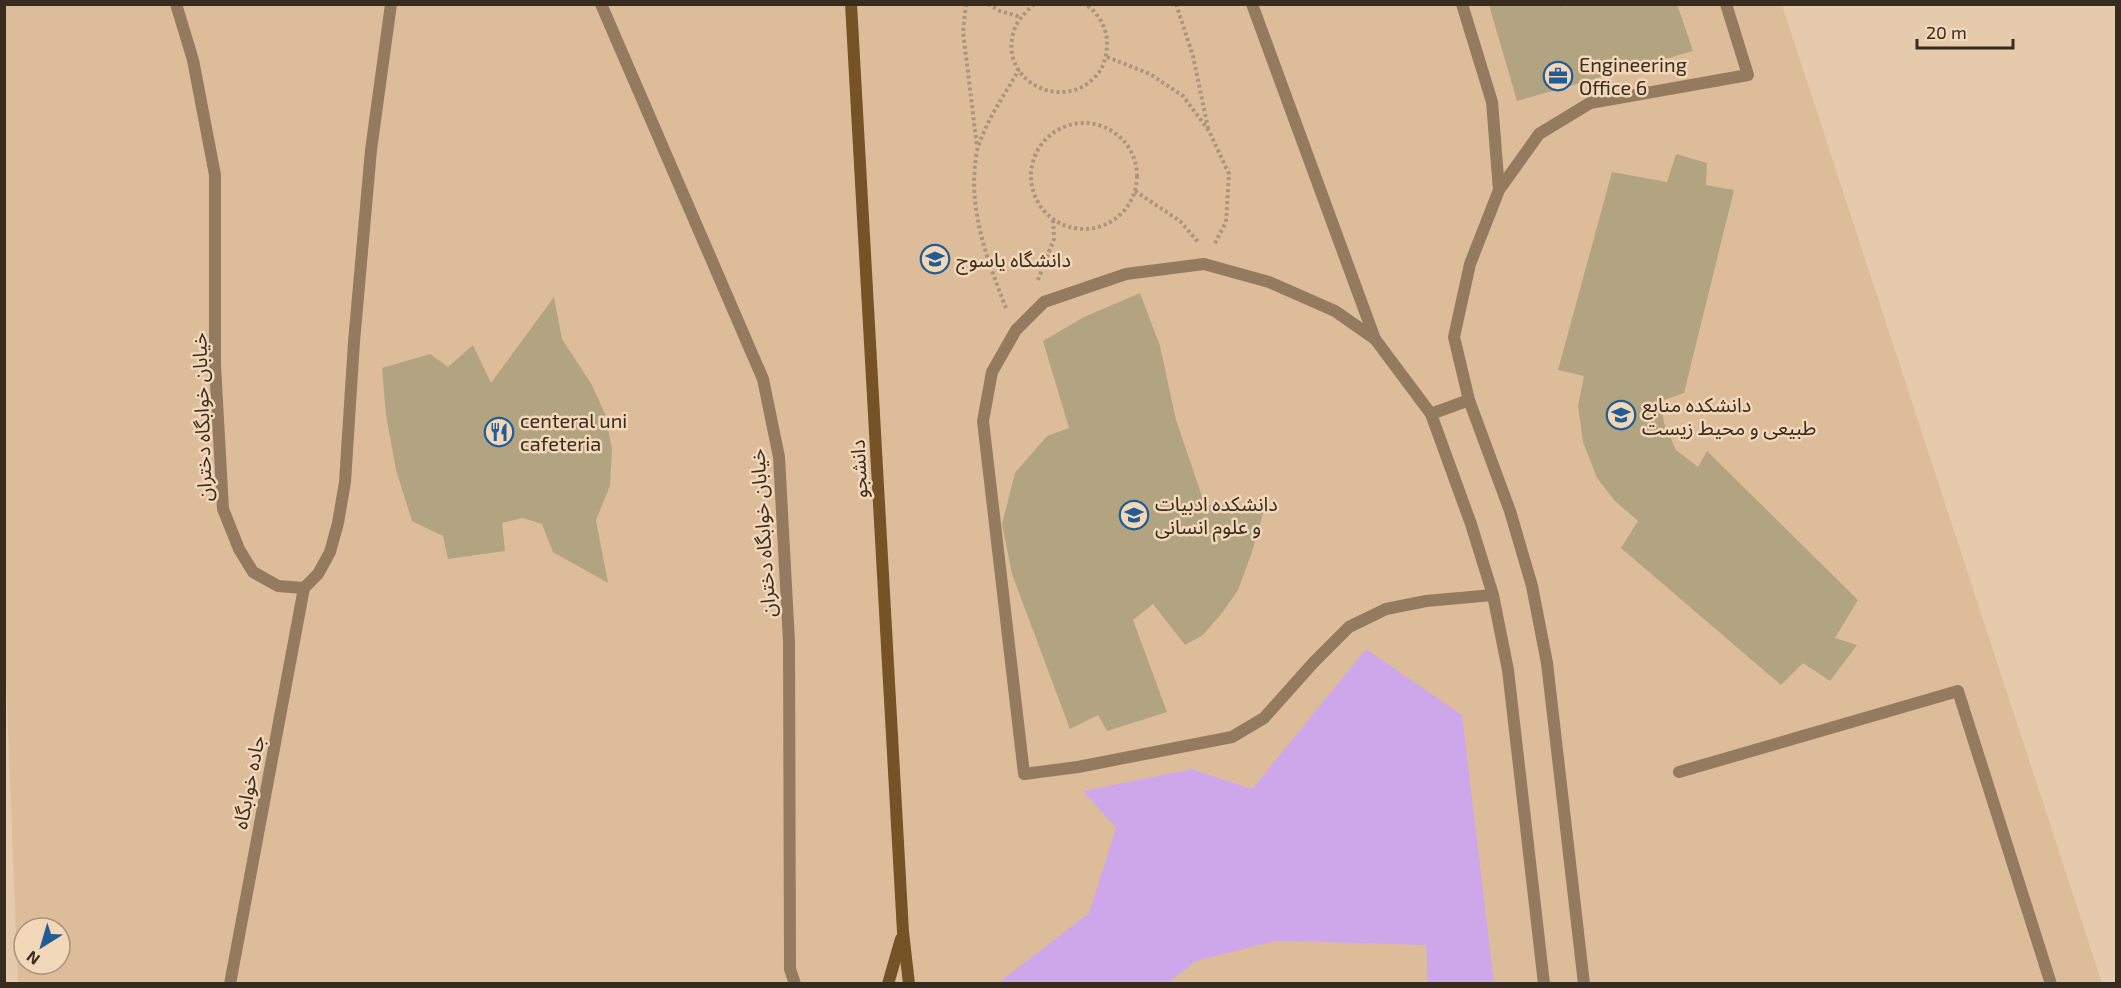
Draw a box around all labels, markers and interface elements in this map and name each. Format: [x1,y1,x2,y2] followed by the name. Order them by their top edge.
[1917,12,2013,50] scale bar
[1926,21,1967,43] text: 20 m
[1579,52,1687,99] place label: Engineering Office 6
[1542,60,1574,92] office icon: Engineering Office 6
[919,243,951,275] school or university icon: دانشگاه یاسوج
[956,247,1071,275] place label: دانشگاه یاسوج
[186,332,217,502] street label: خیابان خوابگاه دختران
[1642,392,1816,440] place label: دانشکده منابع طبیعی و محیط زیست
[1605,399,1637,431] school or university icon: دانشکده منابع طبیعی و محیط زیست
[520,408,627,455] place label: centeral uni cafeteria
[483,416,515,448] restaurant icon: centeral uni cafeteria
[844,439,873,499] street label: دانشجو
[744,448,781,618] street label: خیابان خوابگاه دختران
[1155,491,1278,542] place label: دانشکده ادبیات و علوم انسانی
[1118,499,1150,531] school or university icon: دانشکده ادبیات و علوم انسانی
[227,733,270,831] street label: جاده خوابگاه
[12,916,72,976] north arrow
[22,947,43,969] text: N

